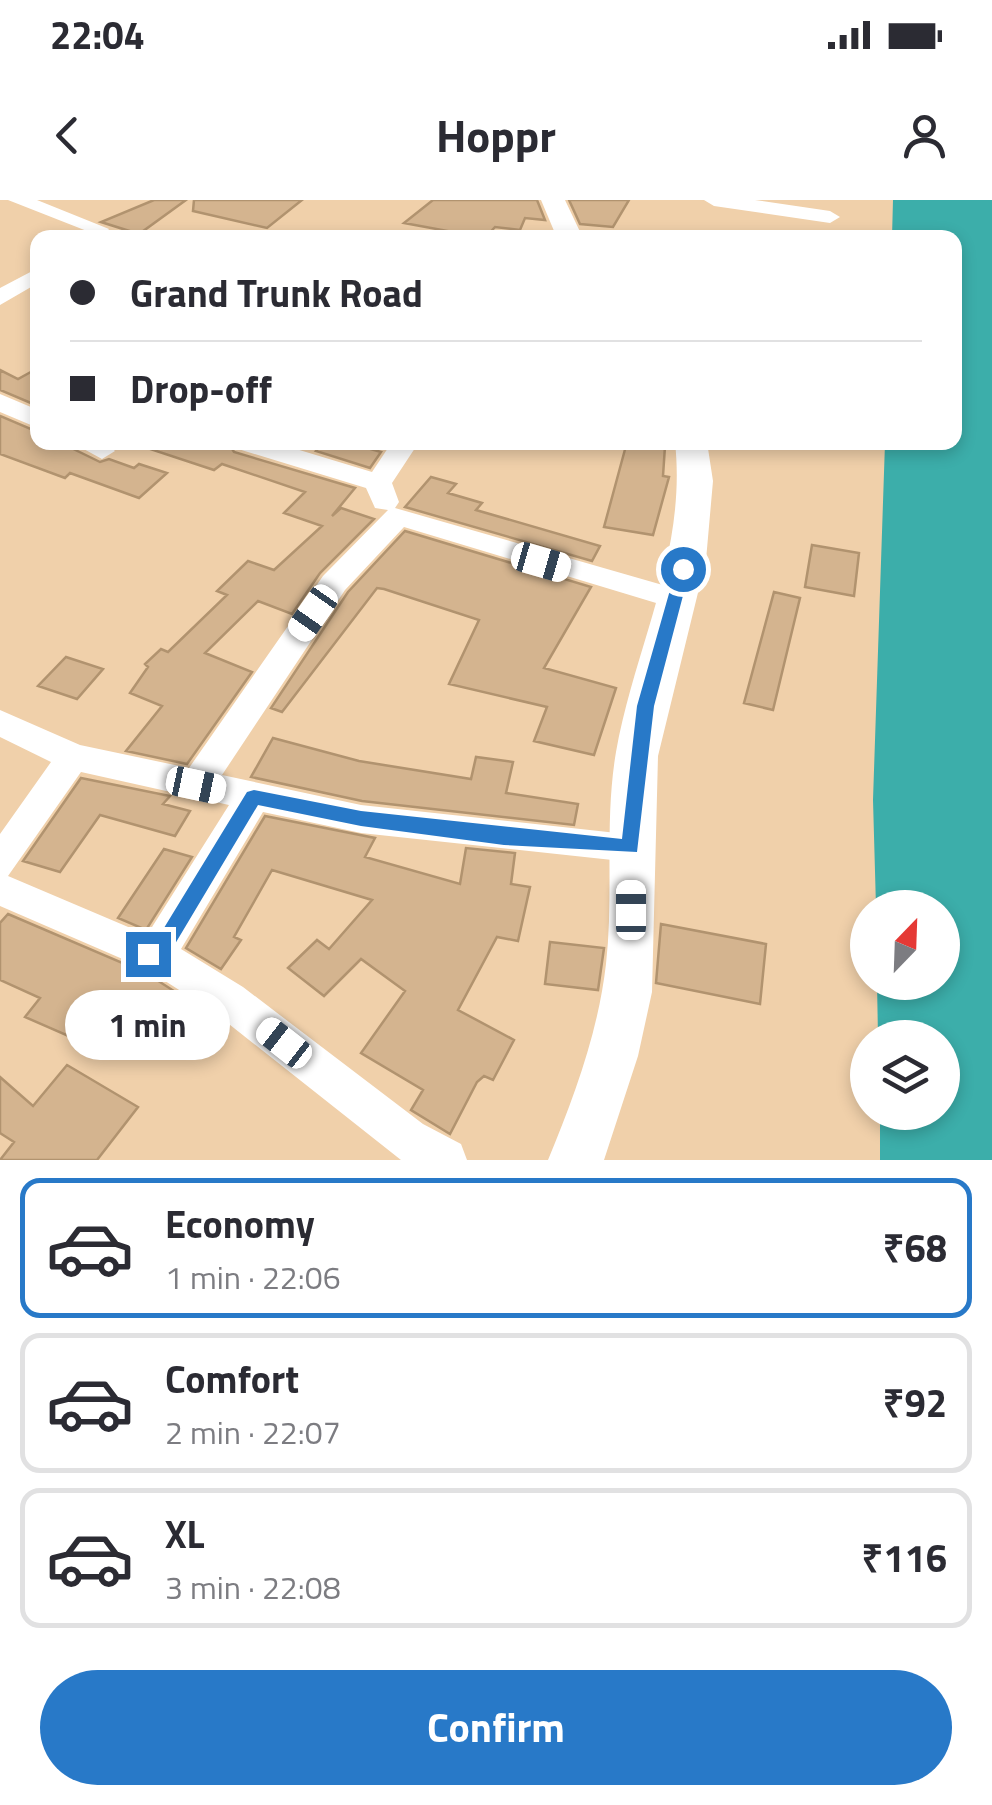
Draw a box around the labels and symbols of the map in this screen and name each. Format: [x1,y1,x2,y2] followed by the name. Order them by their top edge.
[508,539,574,585] car
[661,547,706,592] route start
[284,580,342,646] car
[164,764,228,806] car
[616,880,646,940] car
[850,890,960,1000] north arrow
[126,932,171,977] route end
[66,989,230,1059] callout: 1 min
[251,1013,317,1073] car

